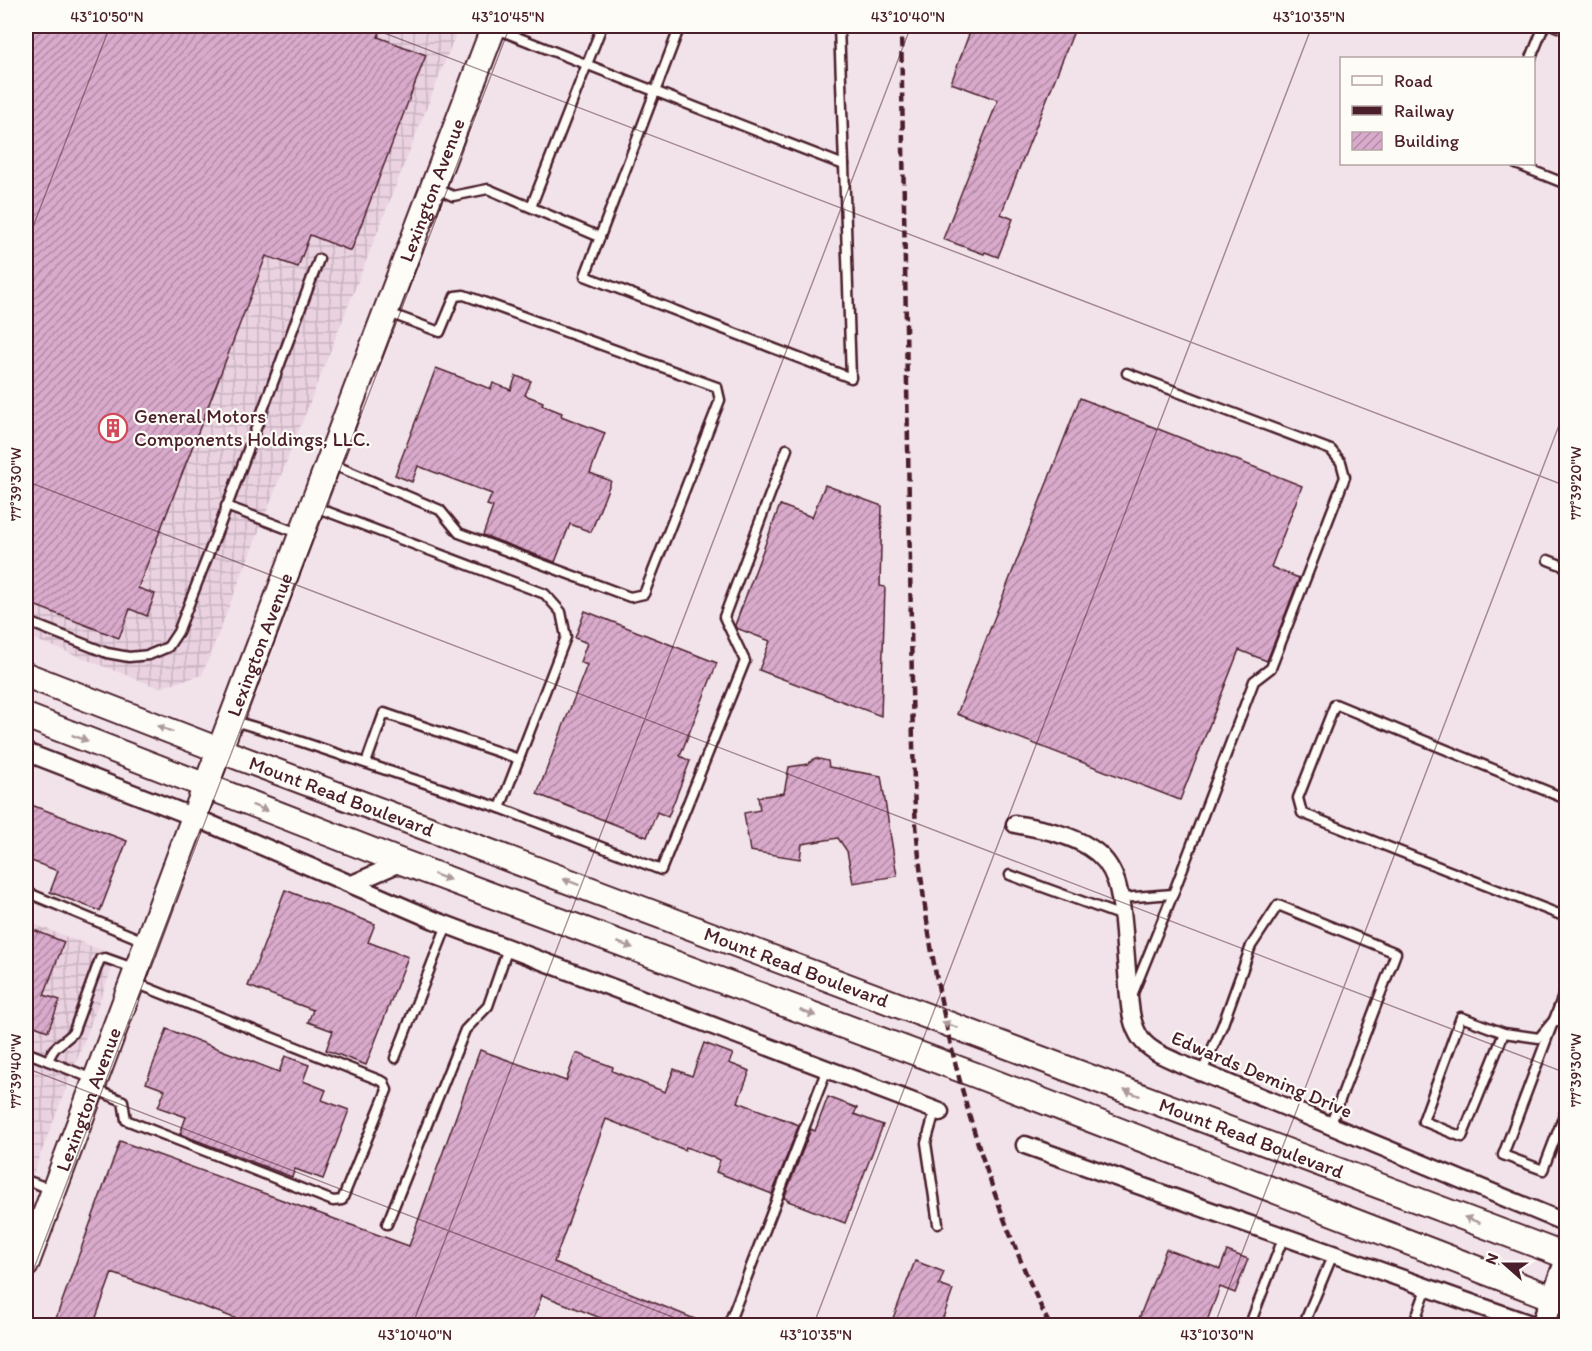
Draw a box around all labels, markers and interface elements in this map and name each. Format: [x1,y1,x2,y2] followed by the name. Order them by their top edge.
[70,8,144,26] text: 43°10'50"N
[471,8,545,26] text: 43°10'45"N
[871,8,945,26] text: 43°10'40"N
[1273,8,1345,26] text: 43°10'35"N
[1340,57,1535,165] legend
[1394,70,1433,92] text: Road
[1394,100,1455,122] text: Railway
[394,115,470,265] street label: Lexington Avenue
[1394,130,1460,152] text: Building
[134,404,370,451] place label: General Motors Components Holdings, LLC.
[97,412,129,444] building icon: General Motors Components Holdings, LLC.
[1567,446,1585,520] text: 77°39'20"W
[7,447,25,521] text: 77°39'30"W
[221,569,298,720] street label: Lexington Avenue
[155,724,173,734] one-way arrow
[71,733,89,743] one-way arrow
[246,750,437,842] street label: Mount Read Boulevard
[251,803,269,813] one-way arrow
[434,872,452,882] one-way arrow
[561,877,579,887] one-way arrow
[701,921,892,1013] street label: Mount Read Boulevard
[616,940,634,950] one-way arrow
[799,1009,817,1018] one-way arrow
[941,1019,959,1029] one-way arrow
[50,1024,126,1175] street label: Lexington Avenue
[1168,1025,1356,1123] street label: Edwards Deming Drive
[7,1033,25,1108] text: 77°39'40"W
[1567,1033,1585,1107] text: 77°39'30"W
[1123,1088,1141,1098] one-way arrow
[1156,1092,1347,1184] street label: Mount Read Boulevard
[1463,1215,1481,1225] one-way arrow
[1475,1234,1535,1294] north arrow
[1481,1250,1502,1267] text: N
[378,1326,452,1344] text: 43°10'40"N
[780,1326,852,1344] text: 43°10'35"N
[1180,1326,1254,1344] text: 43°10'30"N

